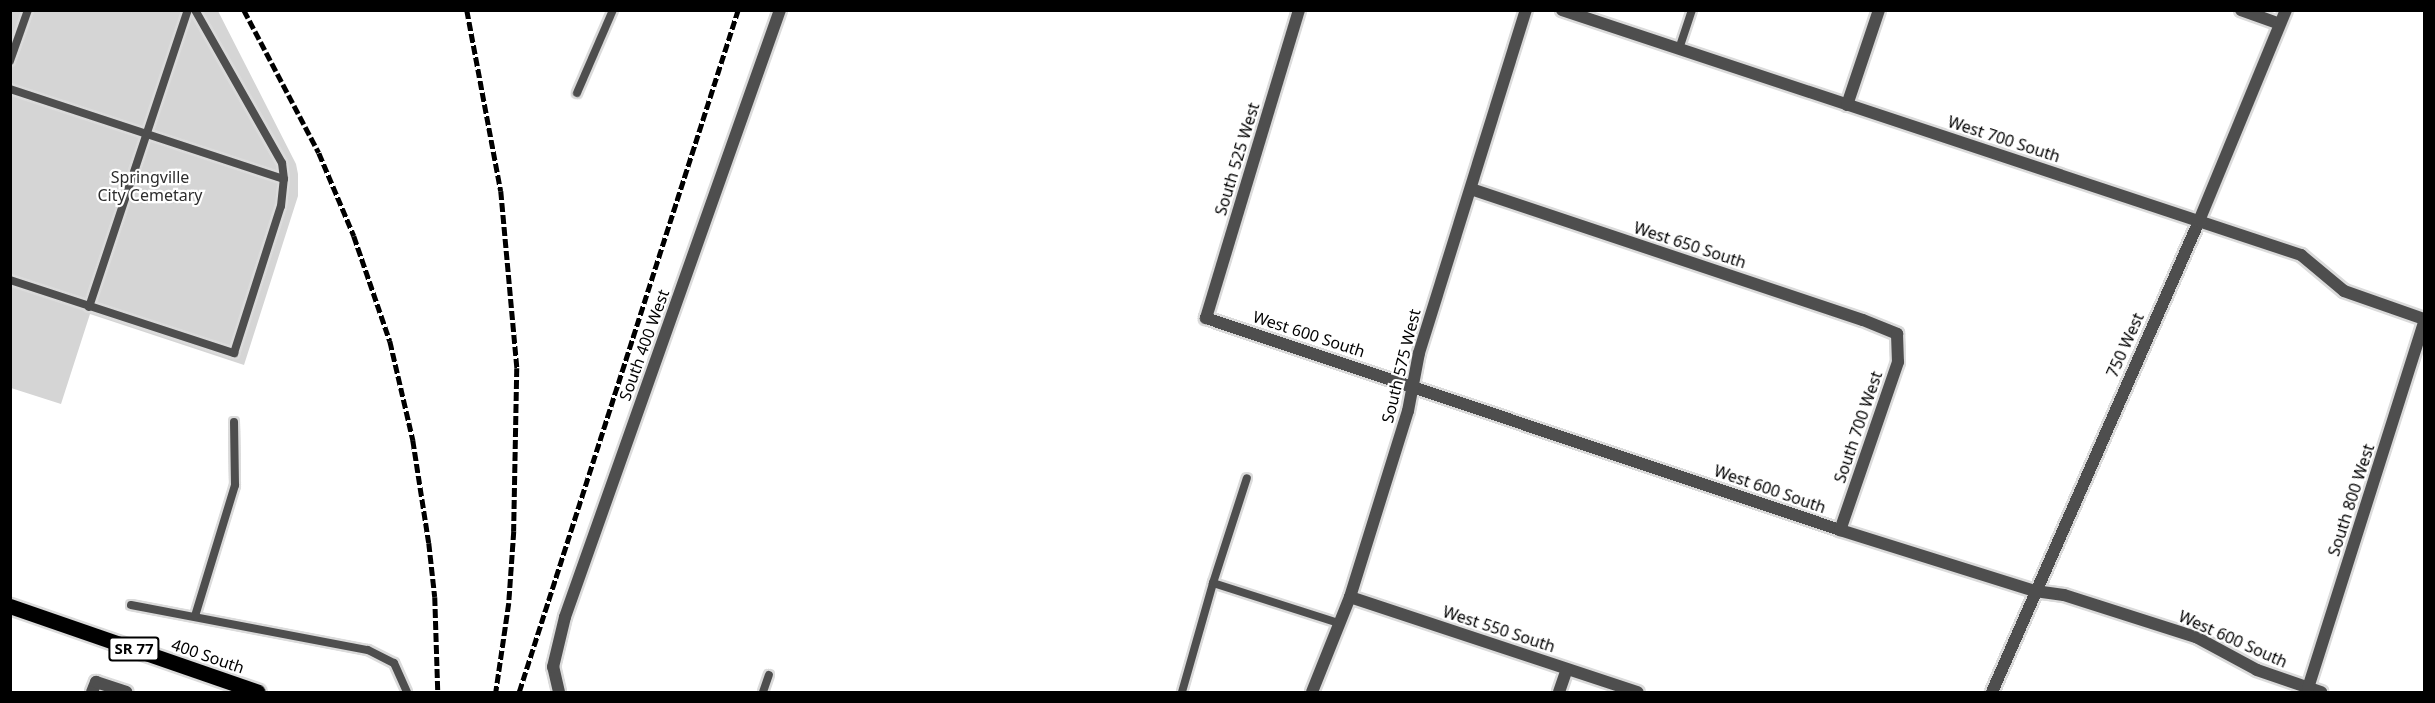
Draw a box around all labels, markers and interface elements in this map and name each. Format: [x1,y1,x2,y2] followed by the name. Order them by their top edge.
[1211,100,1263,218] street label: South 525 West
[1945,112,2063,166] street label: West 700 South
[98,167,202,205] park label: Springville City Cemetary
[1631,218,1749,272] street label: West 650 South
[615,287,673,403] street label: South 400 West
[1250,307,1368,361] street label: West 600 South
[1378,307,1424,425] street label: South 575 West
[2102,310,2148,380] street label: 750 West
[1830,369,1886,485] street label: South 700 West
[2324,441,2378,559] street label: South 800 West
[1712,461,1828,517] street label: West 600 South
[1440,602,1558,656] street label: West 550 South
[2176,606,2290,672] street label: West 600 South
[169,635,247,677] street label: 400 South
[107,637,161,661] road number: SR 77

